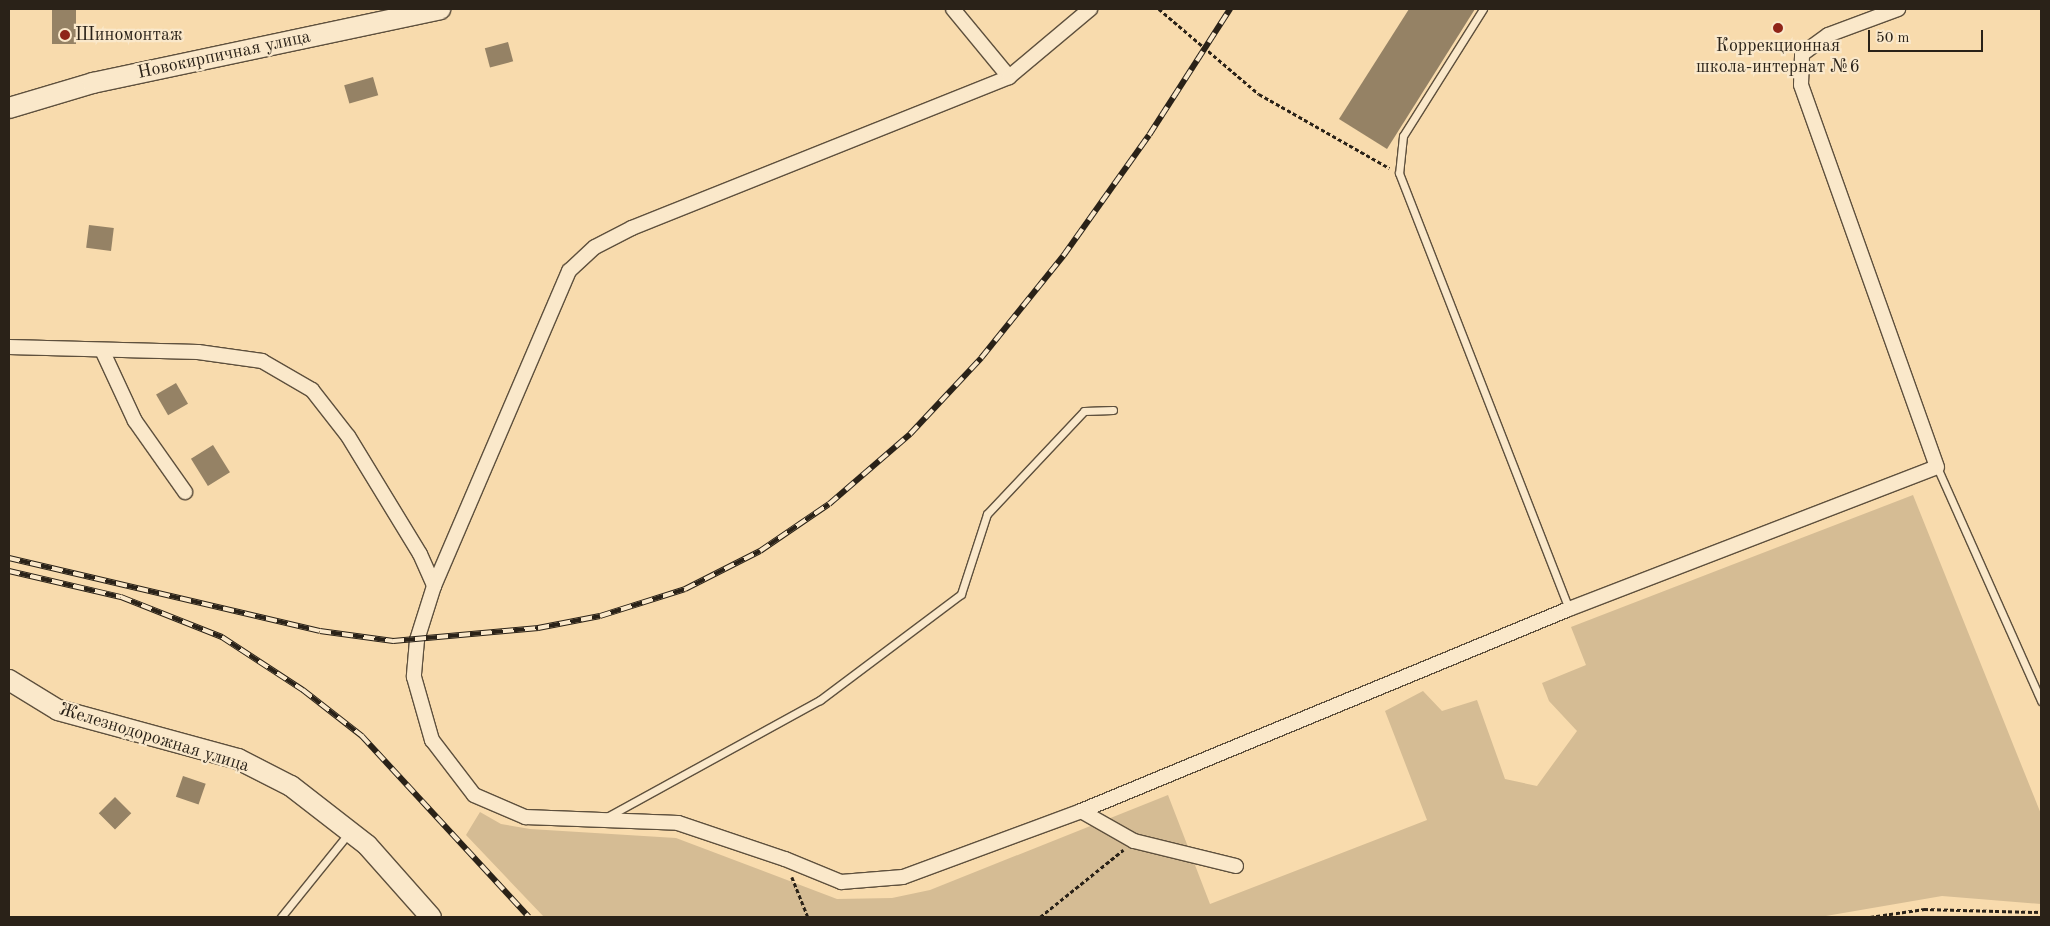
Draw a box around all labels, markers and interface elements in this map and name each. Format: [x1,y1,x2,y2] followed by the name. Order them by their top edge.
[1870,20,1985,52] scale bar
[1772,22,1784,34] marker: Коррекционная школа-интернат №6
[75,24,183,46] place label: Шиномонтаж
[135,26,313,84] street label: Новокирпичная улица
[59,29,71,41] marker: Шиномонтаж
[1876,31,1910,46] text: 50 m
[1696,36,1860,78] place label: Коррекционная школа-интернат №6
[56,699,252,777] street label: Железнодорожная улица

